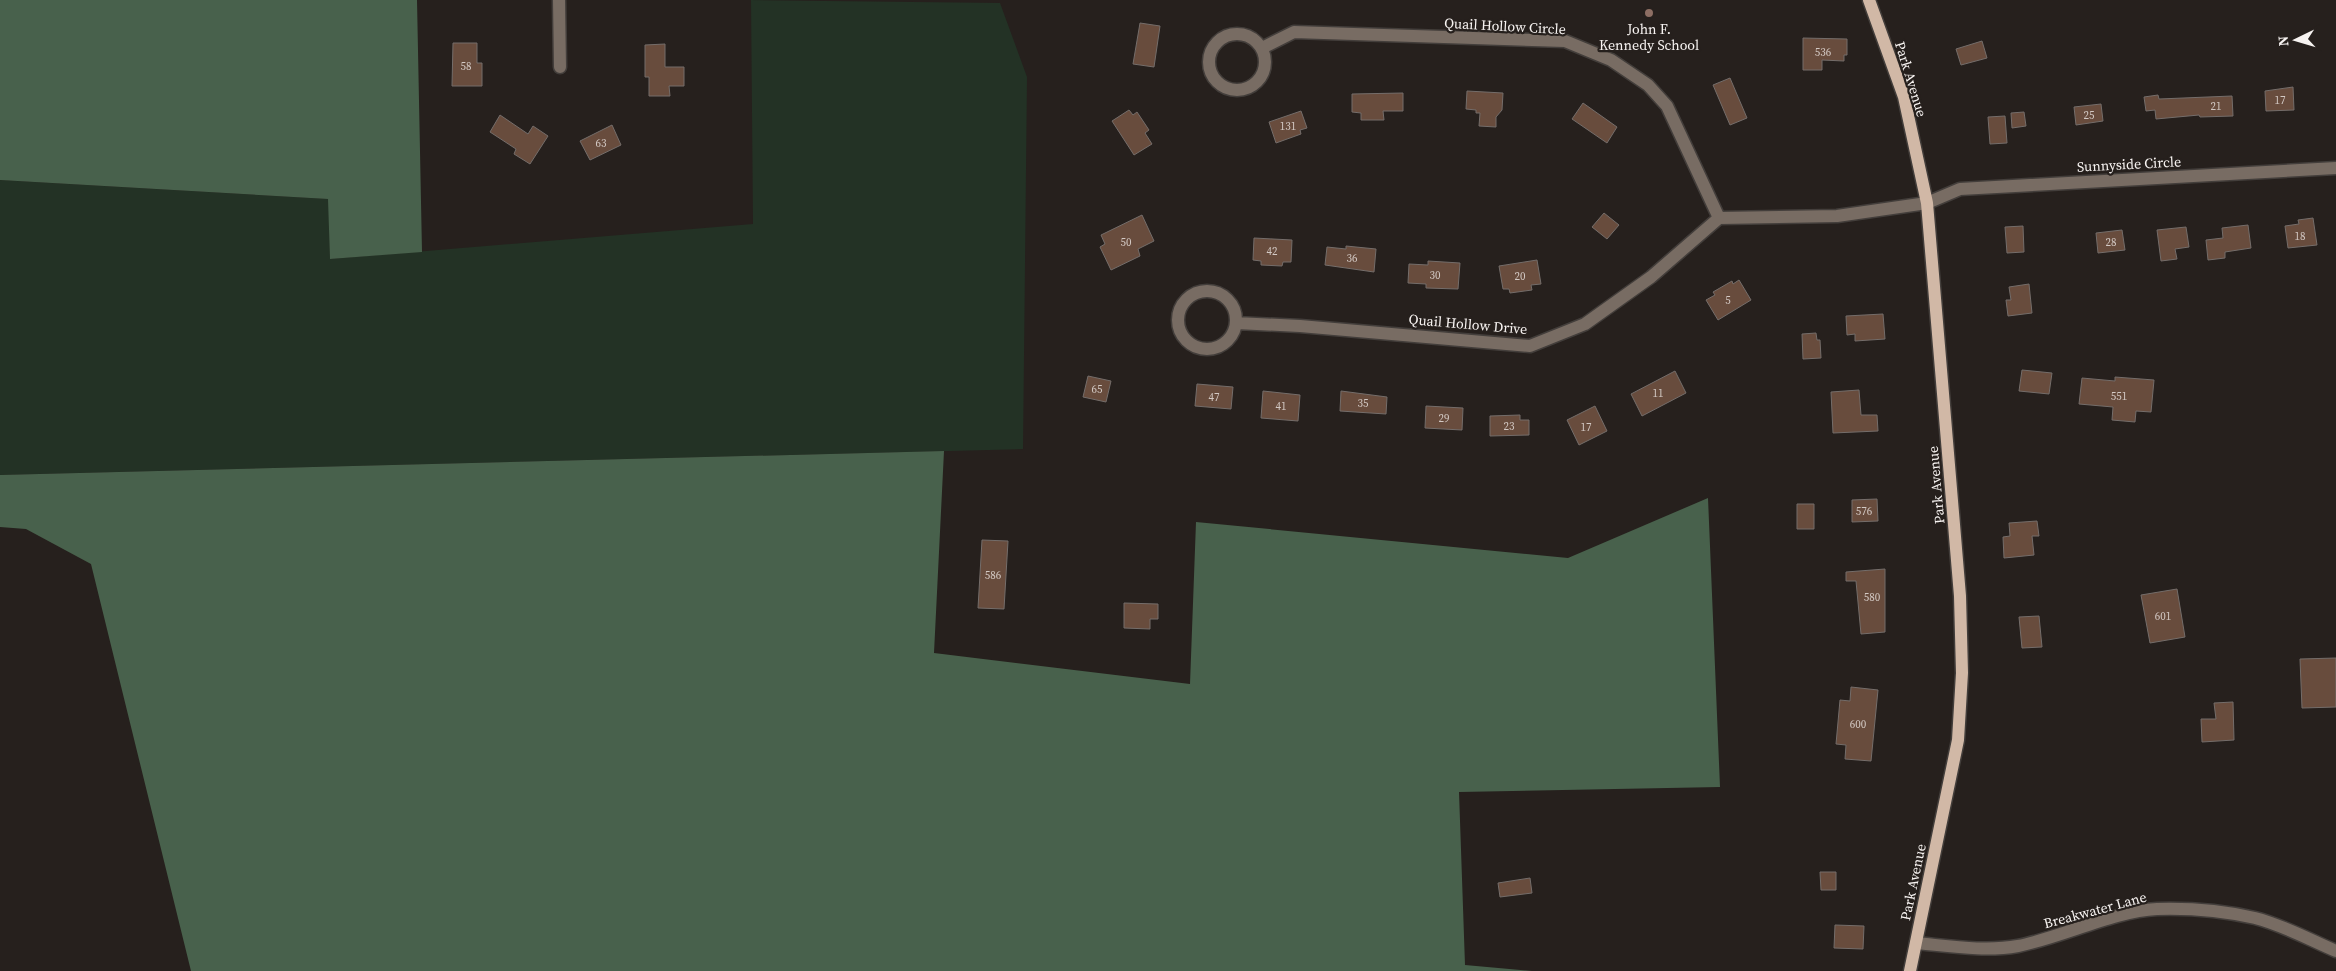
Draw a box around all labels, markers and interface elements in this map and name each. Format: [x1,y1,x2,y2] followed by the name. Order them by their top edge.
[1643,7,1655,19] marker: John F. Kennedy School
[1444,13,1566,39] street label: Quail Hollow Circle
[2271,15,2321,65] north arrow
[1599,19,1699,55] place label: John F. Kennedy School
[2273,35,2293,47] text: N
[1890,39,1932,119] street label: Park Avenue
[1815,45,1832,60] house number: 536
[461,59,472,74] house number: 58
[2275,93,2286,108] house number: 17
[2211,99,2222,114] house number: 21
[2084,108,2095,123] house number: 25
[1280,119,1296,134] house number: 131
[596,136,607,151] house number: 63
[2076,151,2182,177] street label: Sunnyside Circle
[2295,229,2306,244] house number: 18
[1121,235,1132,250] house number: 50
[2106,235,2117,250] house number: 28
[1267,244,1278,259] house number: 42
[1347,251,1358,266] house number: 36
[1430,268,1441,283] house number: 30
[1515,269,1526,284] house number: 20
[1725,293,1731,308] house number: 5
[1408,309,1528,339] street label: Quail Hollow Drive
[1092,382,1103,397] house number: 65
[1653,386,1664,401] house number: 11
[2111,389,2127,404] house number: 551
[1209,390,1220,405] house number: 47
[1358,396,1369,411] house number: 35
[1276,399,1287,414] house number: 41
[1439,411,1450,426] house number: 29
[1504,419,1515,434] house number: 23
[1581,420,1592,435] house number: 17
[1923,445,1949,525] street label: Park Avenue
[1856,504,1873,519] house number: 576
[985,568,1002,583] house number: 586
[1864,590,1881,605] house number: 580
[2155,609,2171,624] house number: 601
[1850,717,1867,732] house number: 600
[1895,842,1931,922] street label: Park Avenue
[2041,887,2149,933] street label: Breakwater Lane

